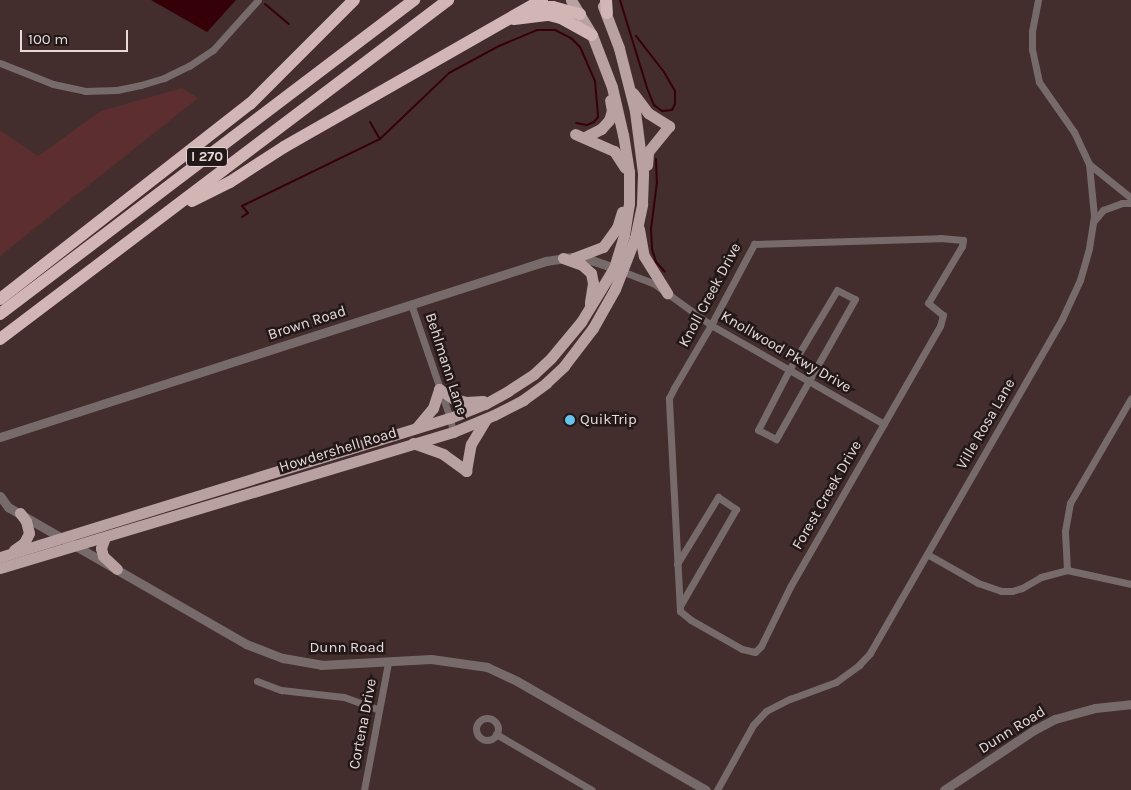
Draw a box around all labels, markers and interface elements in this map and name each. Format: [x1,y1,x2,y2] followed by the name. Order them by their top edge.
[22,20,130,52] scale bar
[28,30,68,48] text: 100 m
[186,146,228,168] road number: I 270
[675,240,745,350] street label: Knoll Creek Drive
[266,302,348,344] street label: Brown Road
[718,307,854,397] street label: Knollwood Pkwy Drive
[421,311,471,417] street label: Behlmann Lane
[953,375,1019,473] street label: Ville Rosa Lane
[580,411,637,429] place label: QuikTrip
[564,414,576,426] marker: QuikTrip
[277,424,399,476] street label: Howdershell Road
[788,437,866,553] street label: Forest Creek Drive
[309,639,385,657] street label: Dunn Road
[345,677,381,771] street label: Cortena Drive
[975,702,1049,758] street label: Dunn Road

